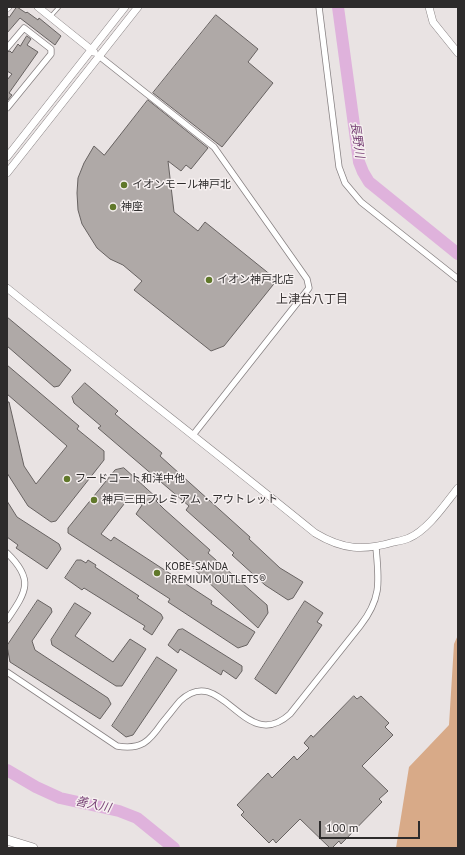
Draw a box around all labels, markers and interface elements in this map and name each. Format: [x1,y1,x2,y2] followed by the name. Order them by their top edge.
[347,121,367,159] water label: 長野川
[132,178,231,192] place label: イオンモール神戸北
[119,180,129,190] marker: イオンモール神戸北
[121,200,143,214] place label: 神座
[108,202,118,212] marker: 神座
[217,273,294,287] place label: イオン神戸北店
[204,275,214,285] marker: イオン神戸北店
[276,293,348,307] district label: 上津台八丁目
[75,472,185,486] place label: フードコート和洋中他
[62,474,72,484] marker: フードコート和洋中他
[102,493,278,507] place label: 神戸三田プレミアム・アウトレット
[89,495,99,505] marker: 神戸三田プレミアム・アウトレット
[165,560,266,586] place label: KOBE-SANDA PREMIUM OUTLETS®
[152,568,162,578] marker: KOBE-SANDA PREMIUM OUTLETS®
[74,794,112,816] water label: 善入川
[321,813,422,839] scale bar
[326,820,359,835] text: 100 m

